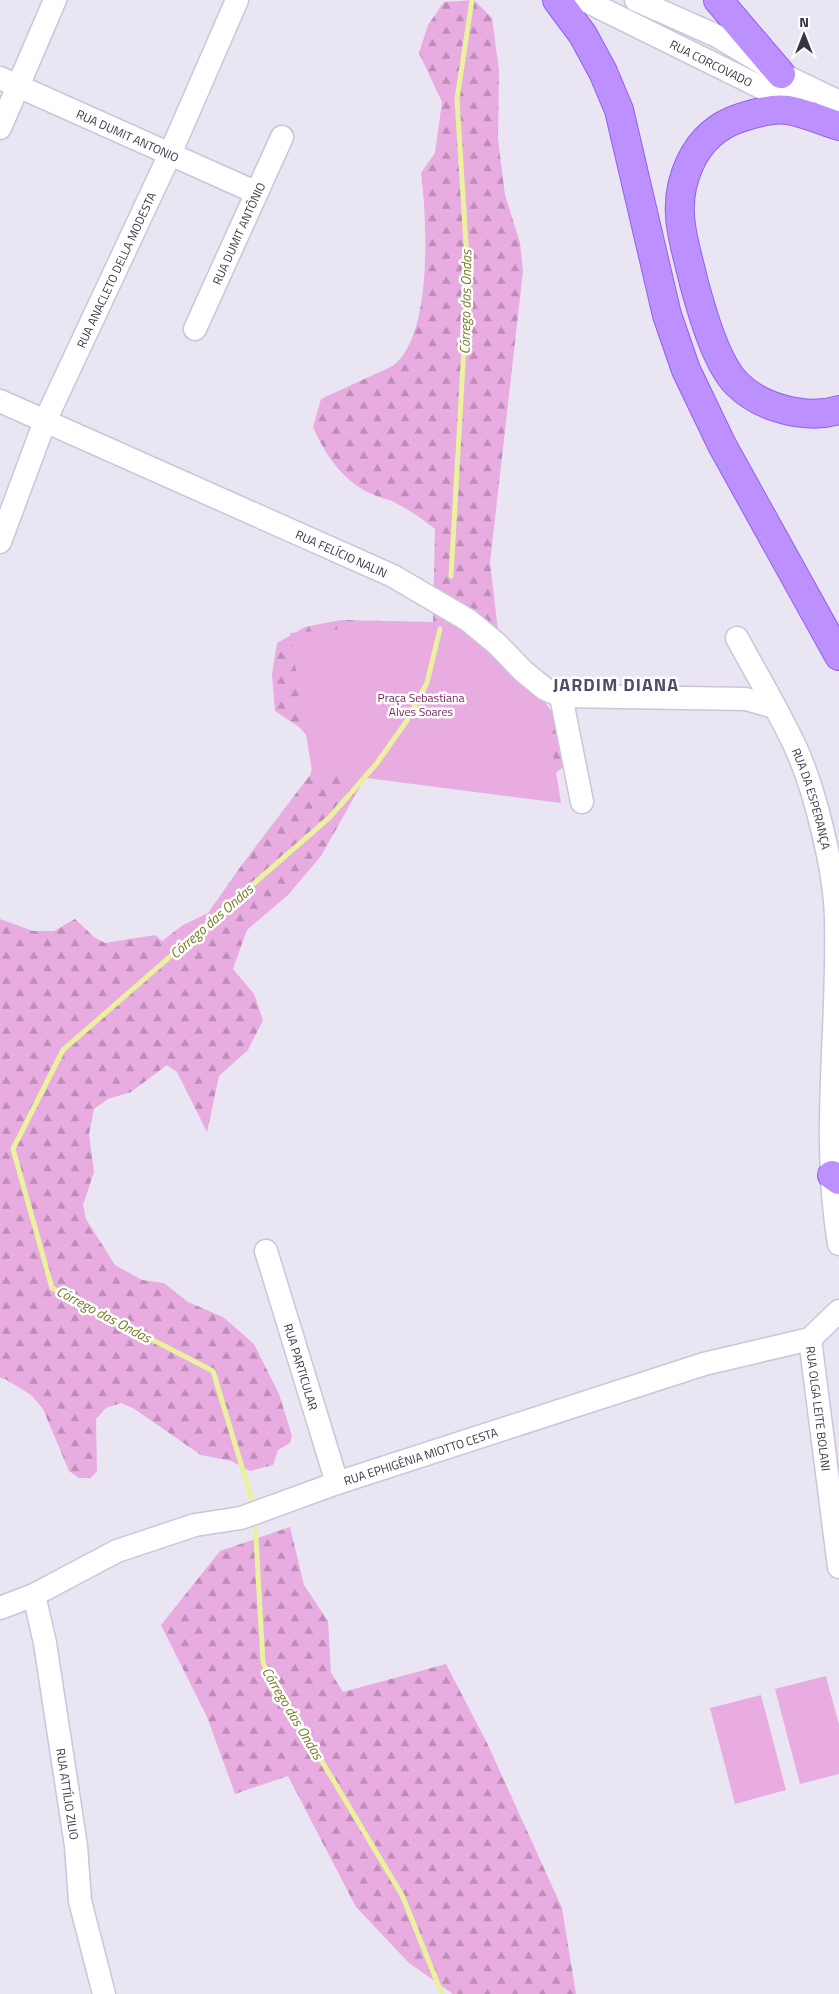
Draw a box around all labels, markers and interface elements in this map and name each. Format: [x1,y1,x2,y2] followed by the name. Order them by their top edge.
[779,10,829,60] north arrow
[799,11,809,32] text: N
[667,34,756,91] street label: RUA CORCOVADO
[73,104,182,166] street label: RUA DUMIT ANTONIO
[207,179,270,288] street label: RUA DUMIT ANTÔNIO
[71,189,160,351] street label: RUA ANACLETO DELLA MODESTA
[454,249,476,354] water label: Córrego das Ondas
[293,524,391,582] street label: RUA FELÍCIO NALIN
[553,671,679,698] district label: JARDIM DIANA
[378,688,464,721] park label: Praça Sebastiana Alves Soares
[787,745,836,851] street label: RUA DA ESPERANÇA
[165,878,258,963] water label: Córrego das Ondas
[53,1280,156,1348] water label: Córrego das Ondas
[279,1321,324,1412] street label: RUA PARTICULAR
[801,1345,836,1472] street label: RUA OLGA LEITE BOLANI
[341,1422,500,1490] street label: RUA EPHIGÊNIA MIOTTO CESTA
[257,1663,329,1764] water label: Córrego das Ondas
[52,1747,84,1841] street label: RUA ATTÍLIO ZILIO

